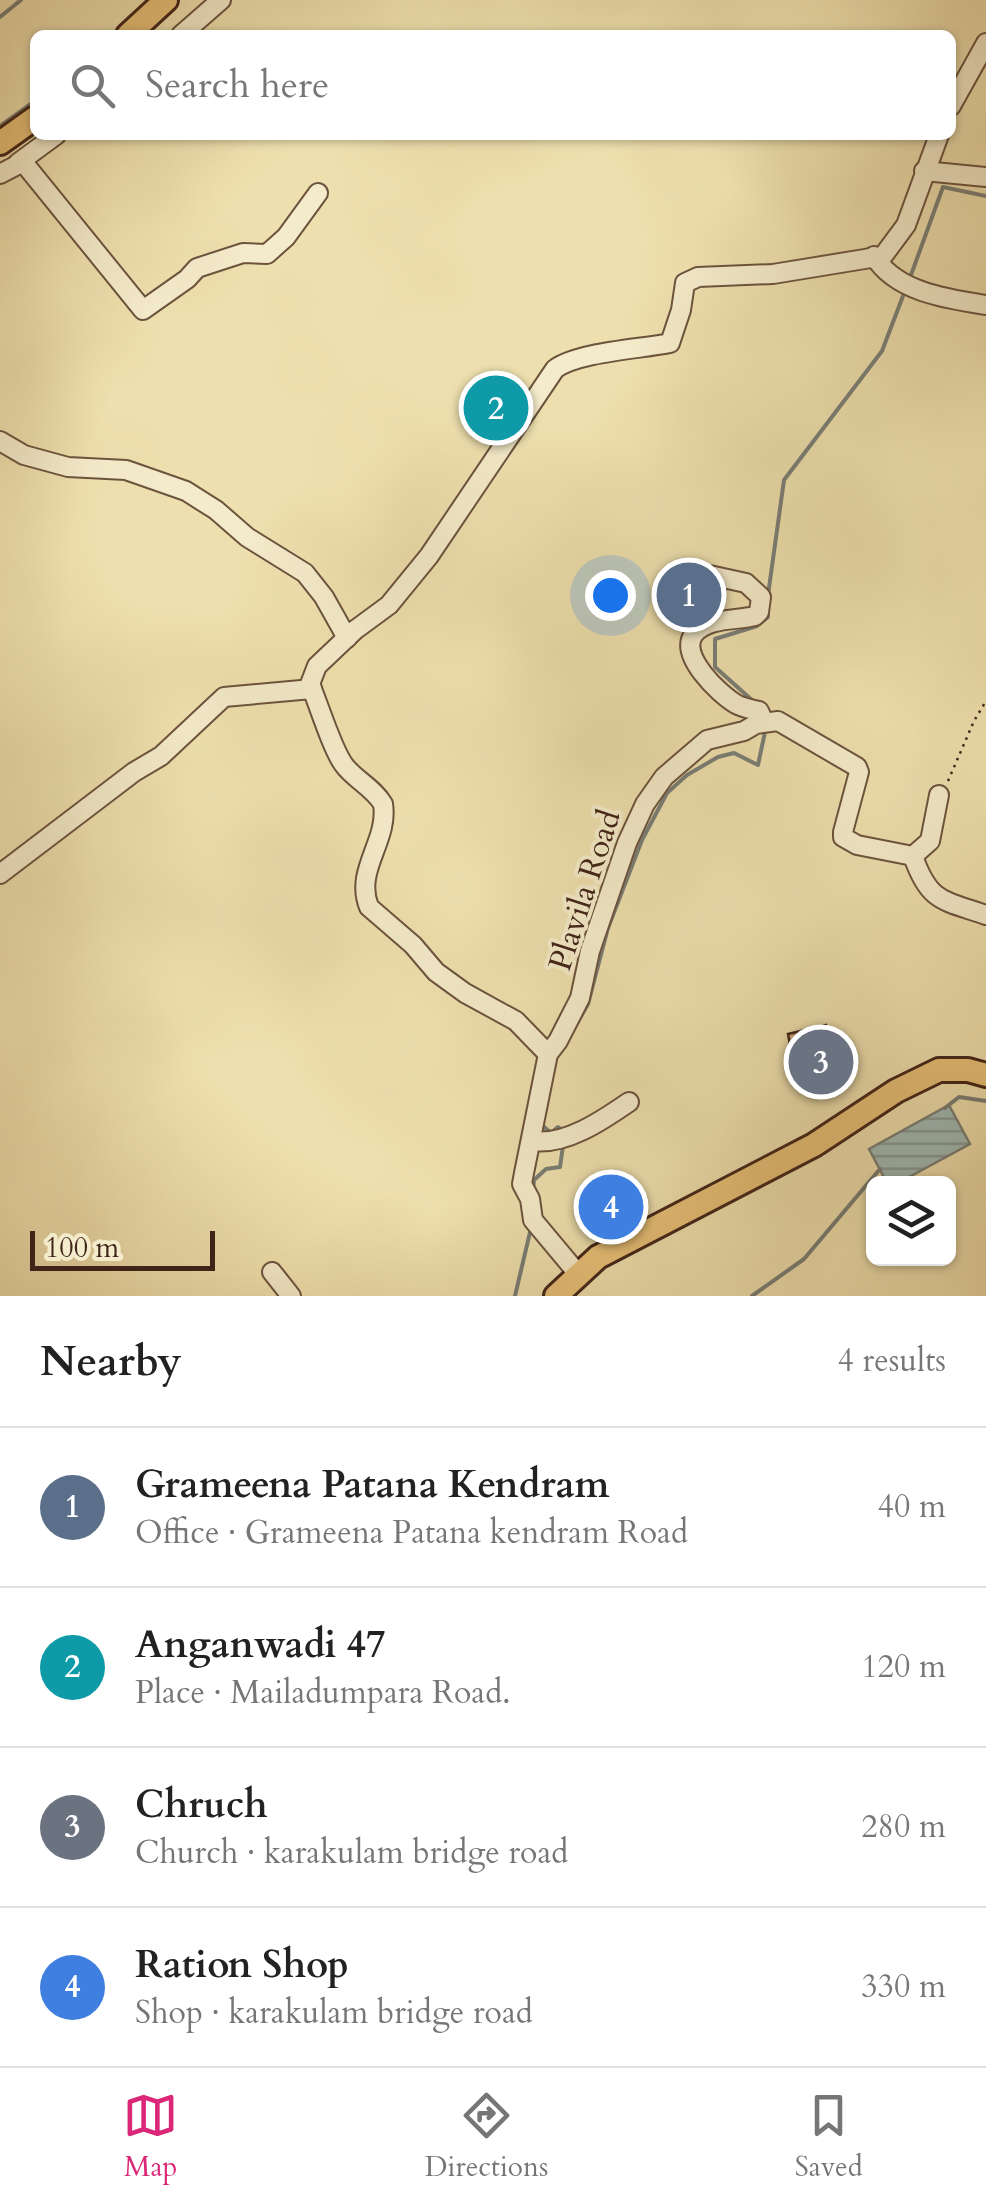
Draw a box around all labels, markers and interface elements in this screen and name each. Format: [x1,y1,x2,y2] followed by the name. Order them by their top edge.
[30,30,956,140] search box
[65,58,120,113] icon: search
[145,59,329,111] text: Search here
[464,370,528,446] pin: 2
[656,558,722,632] pin: 1
[585,570,636,621] your location
[538,804,632,977] street label: Plavila Road
[788,1024,854,1100] pin: 3
[578,1170,644,1244] pin: 4
[866,1176,956,1266] map controls
[866,1176,956,1266] button: layers
[30,1226,215,1270] scale bar
[45,1229,119,1267] text: 100 m
[40,1333,182,1390] text: Nearby
[838,1339,946,1383] text: 4 results
[135,1459,610,1511] text: Grameena Patana Kendram
[64,1485,81,1529] text: 1
[878,1485,946,1529] text: 40 m
[135,1511,688,1555] text: Office · Grameena Patana kendram Road
[135,1619,385,1671] text: Anganwadi 47
[64,1645,81,1689] text: 2
[861,1645,946,1689] text: 120 m
[135,1671,510,1715] text: Place · Mailadumpara Road.
[135,1779,268,1831] text: Chruch
[64,1805,81,1849] text: 3
[861,1805,946,1849] text: 280 m
[135,1831,568,1875] text: Church · karakulam bridge road
[135,1939,349,1991] text: Ration Shop
[64,1965,81,2009] text: 4
[861,1965,946,2009] text: 330 m
[135,1991,533,2035] text: Shop · karakulam bridge road
[123,2088,178,2186] tab: Map
[425,2088,548,2186] tab: Directions
[795,2088,863,2186] tab: Saved

